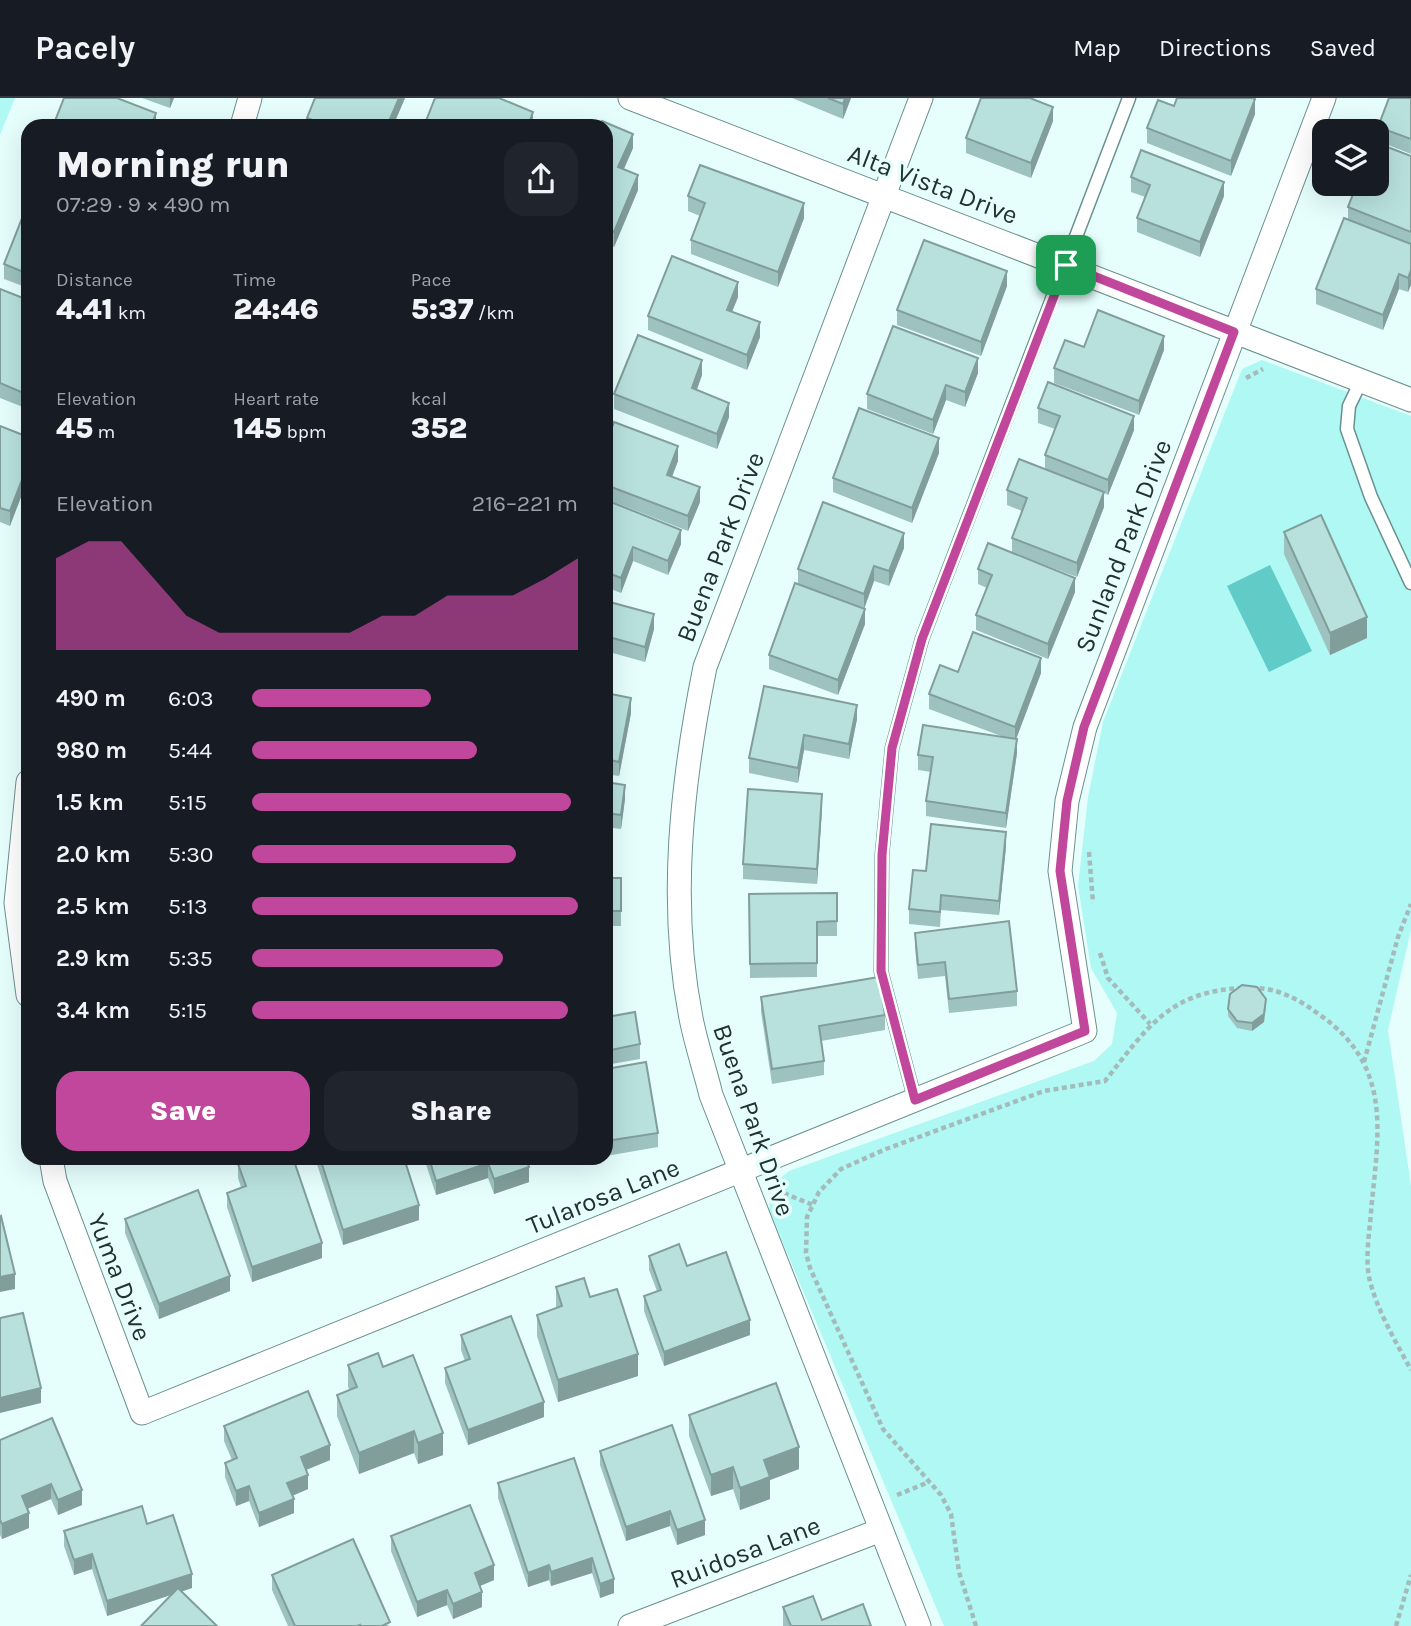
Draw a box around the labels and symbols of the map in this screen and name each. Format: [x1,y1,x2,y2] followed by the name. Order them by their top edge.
[843,138,1022,231] street label: Alta Vista Drive
[1036,235,1096,295] pin
[1069,435,1178,657] street label: Sunland Park Drive
[670,448,771,647] street label: Buena Park Drive
[706,1020,801,1220] street label: Buena Park Drive
[522,1152,684,1241] street label: Tularosa Lane
[81,1209,158,1345] street label: Yuma Drive
[666,1510,825,1595] street label: Ruidosa Lane

